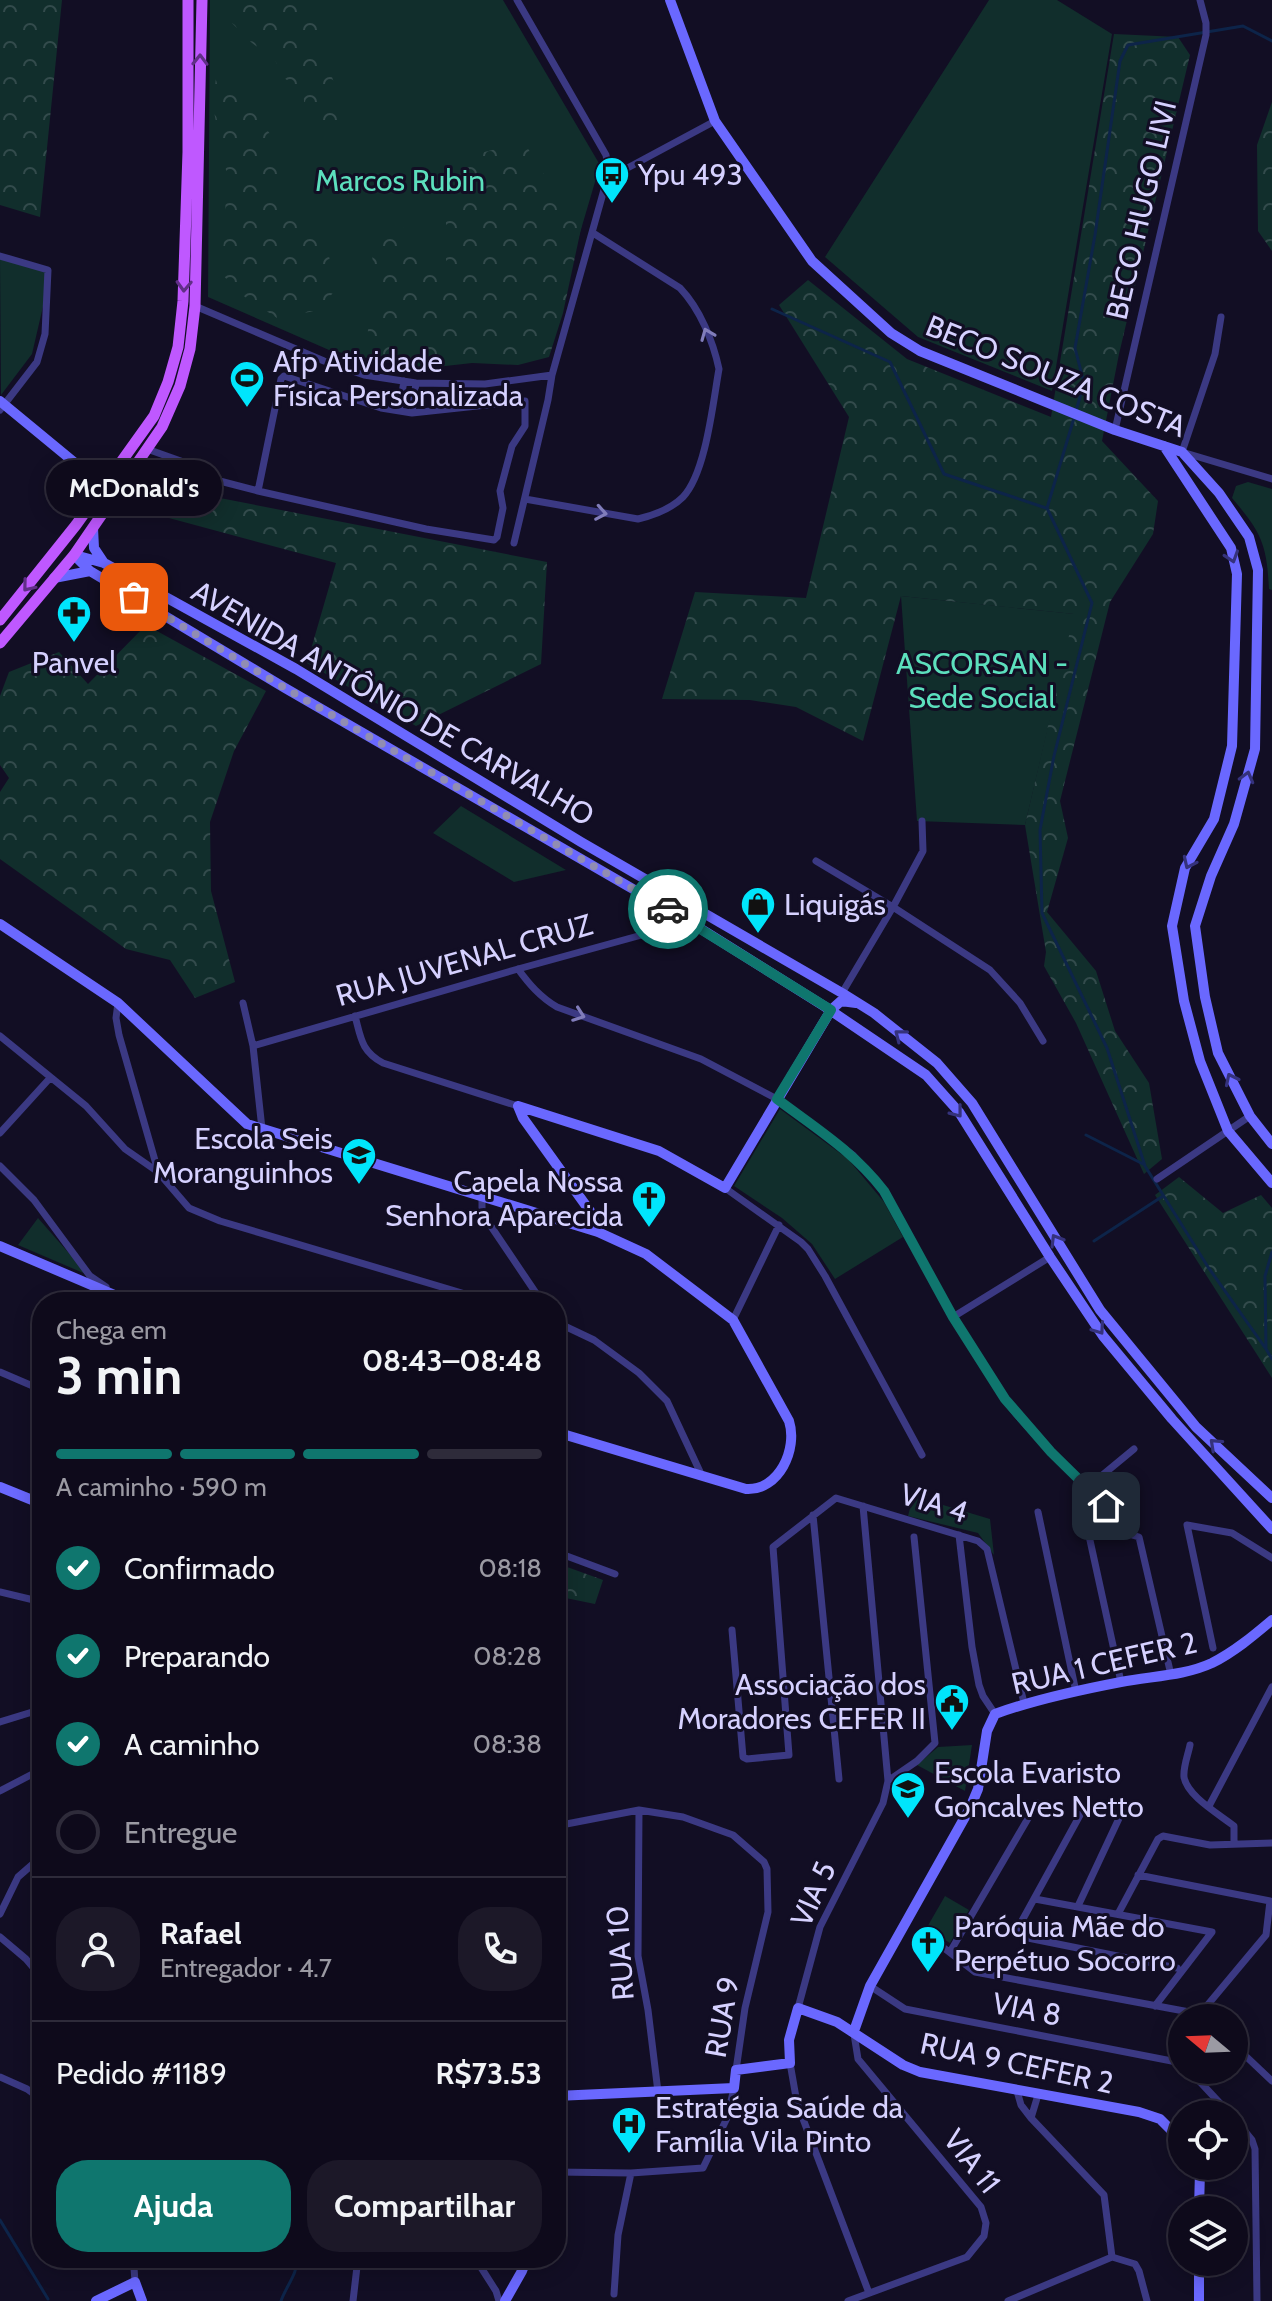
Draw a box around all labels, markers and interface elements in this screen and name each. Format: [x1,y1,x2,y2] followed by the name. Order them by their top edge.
[191,53,208,66] one-way arrow
[1098,97,1184,323] street label: BECO HUGO LIVI
[593,155,631,205] bus stop icon: Ypu 493
[637,156,743,193] place label: Ypu 493
[315,162,485,199] park label: Marcos Rubin
[175,280,192,293] one-way arrow
[920,307,1192,445] street label: BECO SOUZA COSTA
[700,328,717,342] one-way arrow
[273,343,524,414] place label: Afp Atividade Física Personalizada
[228,359,266,409] sports icon: Afp Atividade Física Personalizada
[46,461,222,517] callout: McDonald's
[69,472,199,504] text: McDonald's
[595,503,608,520] one-way arrow
[1223,550,1239,563] one-way arrow
[100,563,168,631] pin
[185,572,601,834] street label: AVENIDA ANTÔNIO DE CARVALHO
[112,575,156,619] icon: bag
[23,577,38,591] one-way arrow
[55,594,93,644] pharmacy icon: Panvel
[32,644,116,681] place label: Panvel
[896,645,1068,716] park label: ASCORSAN - Sede Social
[1238,770,1254,784] one-way arrow
[1183,855,1199,870] one-way arrow
[628,869,708,949] courier
[739,885,777,935] shop icon: Liquigás
[784,886,886,923] place label: Liquigás
[646,887,690,931] icon: car
[332,906,597,1014] street label: RUA JUVENAL CRUZ
[571,1005,585,1021] one-way arrow
[894,1030,909,1044] one-way arrow
[1225,1072,1240,1087] one-way arrow
[948,1103,962,1117] one-way arrow
[153,1120,333,1191] place label: Escola Seis Moranguinhos
[340,1136,378,1186] school or university icon: Escola Seis Moranguinhos
[385,1163,624,1234] place label: Capela Nossa Senhora Aparecida
[630,1179,668,1229] church icon: Capela Nossa Senhora Aparecida
[1050,1234,1065,1249] one-way arrow
[56,1314,167,1346] text: Chega em
[1089,1321,1104,1335] one-way arrow
[362,1342,542,1379] text: 08:43–08:48
[56,1344,182,1407] text: 3 min
[1210,1439,1224,1454] one-way arrow
[56,1471,267,1503] text: A caminho · 590 m
[1072,1472,1140,1540] pin
[896,1475,972,1531] street label: VIA 4
[1084,1484,1128,1528] icon: home
[56,1546,100,1590] icon: check
[124,1550,275,1587] text: Confirmado
[478,1552,542,1584] text: 08:18
[1008,1624,1200,1702] street label: RUA 1 CEFER 2
[56,1634,100,1678] icon: check
[124,1638,270,1675] text: Preparando
[473,1640,542,1672] text: 08:28
[678,1666,926,1737] place label: Associação dos Moradores CEFER II
[933,1682,971,1732] public building icon: Associação dos Moradores CEFER II
[56,1722,100,1766] icon: check
[124,1726,259,1763] text: A caminho
[473,1728,542,1760] text: 08:38
[934,1754,1144,1825] place label: Escola Evaristo Goncalves Netto
[889,1770,927,1820] school or university icon: Escola Evaristo Goncalves Netto
[124,1814,237,1851] text: Entregue
[782,1856,844,1932] street label: VIA 5
[598,1904,642,2002] street label: RUA 10
[56,1907,140,1991] button: person
[458,1907,542,1991] button: phone
[954,1908,1176,1979] place label: Paróquia Mãe do Perpétuo Socorro
[160,1915,242,1952] text: Rafael
[909,1924,947,1974] church icon: Paróquia Mãe do Perpétuo Socorro
[160,1952,332,1984] text: Entregador · 4.7
[697,1974,747,2060] street label: RUA 9
[989,1984,1065,2034] street label: VIA 8
[1168,2004,1248,2084] north arrow
[1168,2004,1248,2276] map controls
[917,2024,1117,2102] street label: RUA 9 CEFER 2
[56,2055,227,2092] text: Pedido #1189
[435,2055,542,2092] text: R$73.53
[655,2089,904,2160] place label: Estratégia Saúde da Família Vila Pinto
[1168,2100,1248,2180] button: locate
[610,2105,648,2155] hospital icon: Estratégia Saúde da Família Vila Pinto
[936,2122,1008,2200] street label: VIA 11
[56,2160,291,2252] button: Ajuda
[307,2160,542,2252] button: Compartilhar
[1168,2196,1248,2276] button: layers

